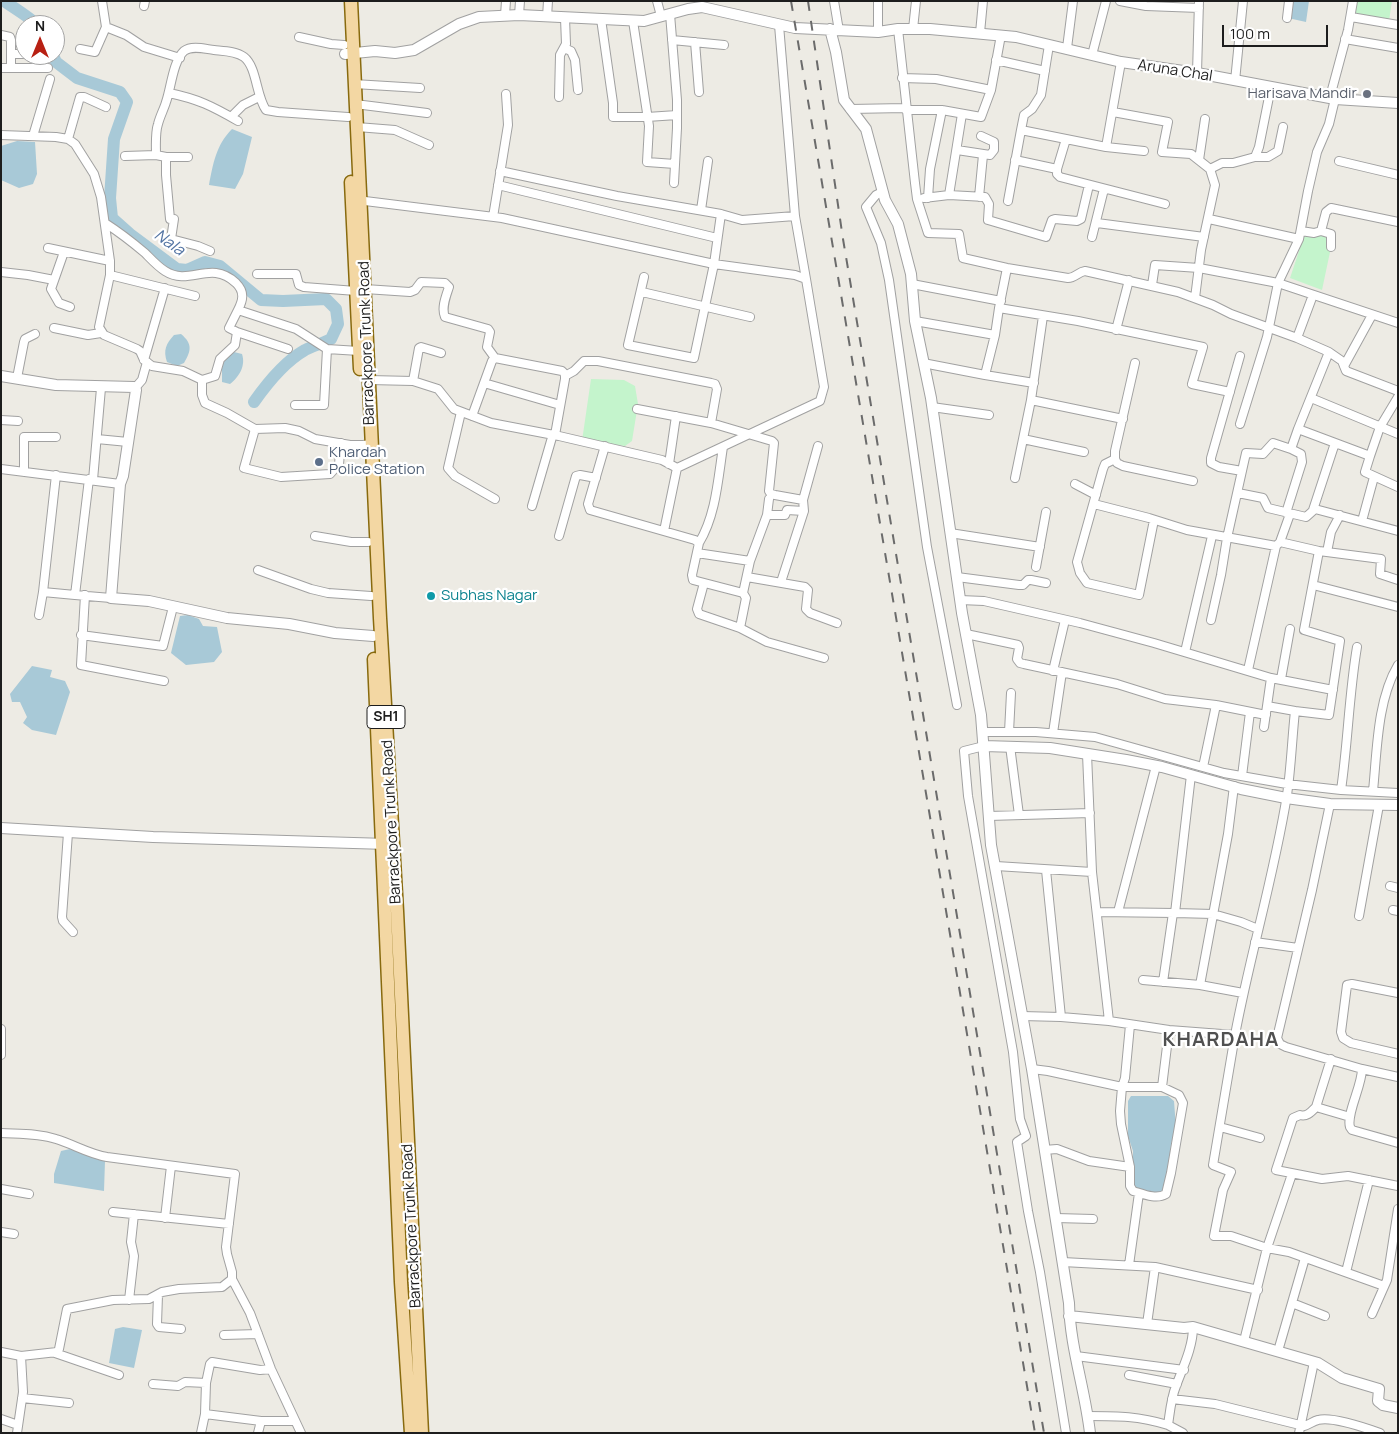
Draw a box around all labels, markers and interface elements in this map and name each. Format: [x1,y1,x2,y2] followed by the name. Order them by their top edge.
[15,15,65,65] north arrow
[1224,15,1330,47] scale bar
[35,16,45,35] text: N
[1230,23,1270,44] text: 100 m
[1136,56,1214,86] street label: Aruna Chal
[1247,85,1357,103] place label: Harisava Mandir
[1361,88,1373,100] marker: Harisava Mandir
[150,226,188,260] water label: Nala
[355,261,379,425] street label: Barrackpore Trunk Road
[329,444,425,479] place label: Khardah Police Station
[313,456,325,468] marker: Khardah Police Station
[441,587,537,605] place label: Subhas Nagar
[425,590,437,602] marker: Subhas Nagar
[367,706,405,729] road number: SH1
[379,739,405,905] street label: Barrackpore Trunk Road
[1162,1028,1280,1052] district label: KHARDAHA
[399,1143,425,1309] street label: Barrackpore Trunk Road

